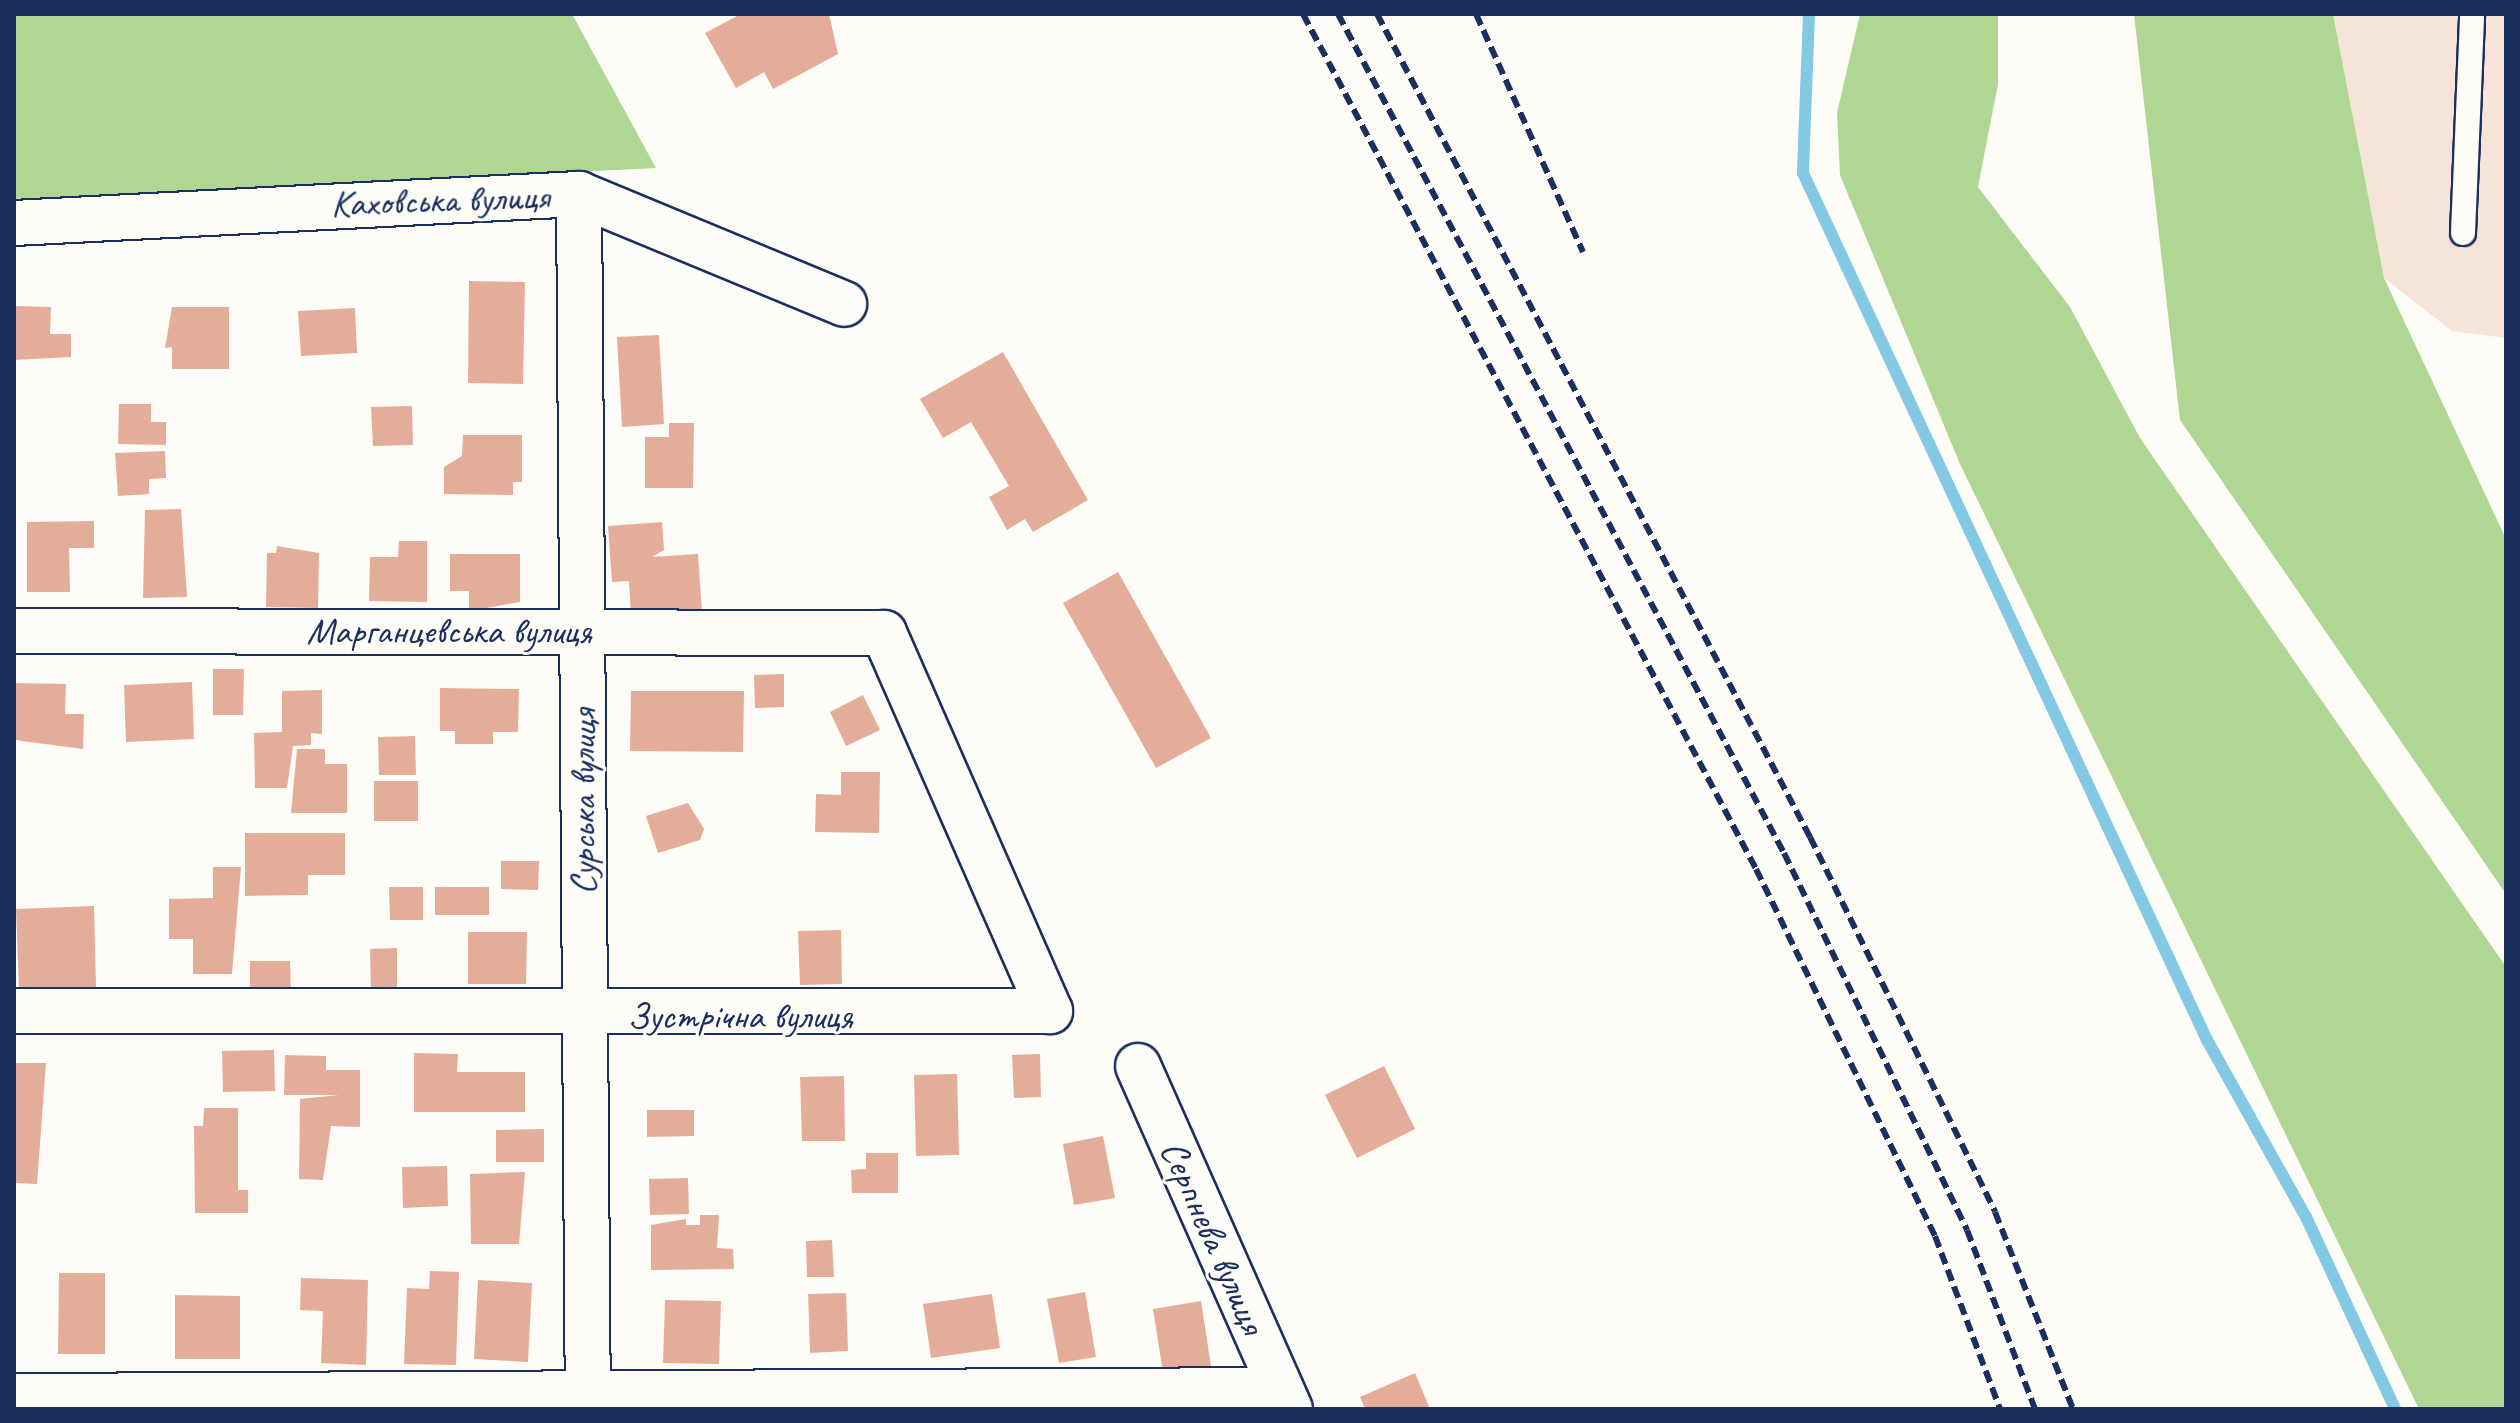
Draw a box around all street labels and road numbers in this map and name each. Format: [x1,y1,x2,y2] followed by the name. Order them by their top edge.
[331,173,549,227] street label: Каховська вулиця
[306,608,592,654] street label: Марганцевська вулиця
[560,708,606,896] street label: Сурська вулиця
[627,993,853,1039] street label: Зустрічна вулиця
[1150,1134,1276,1340] street label: Серпнева вулиця

